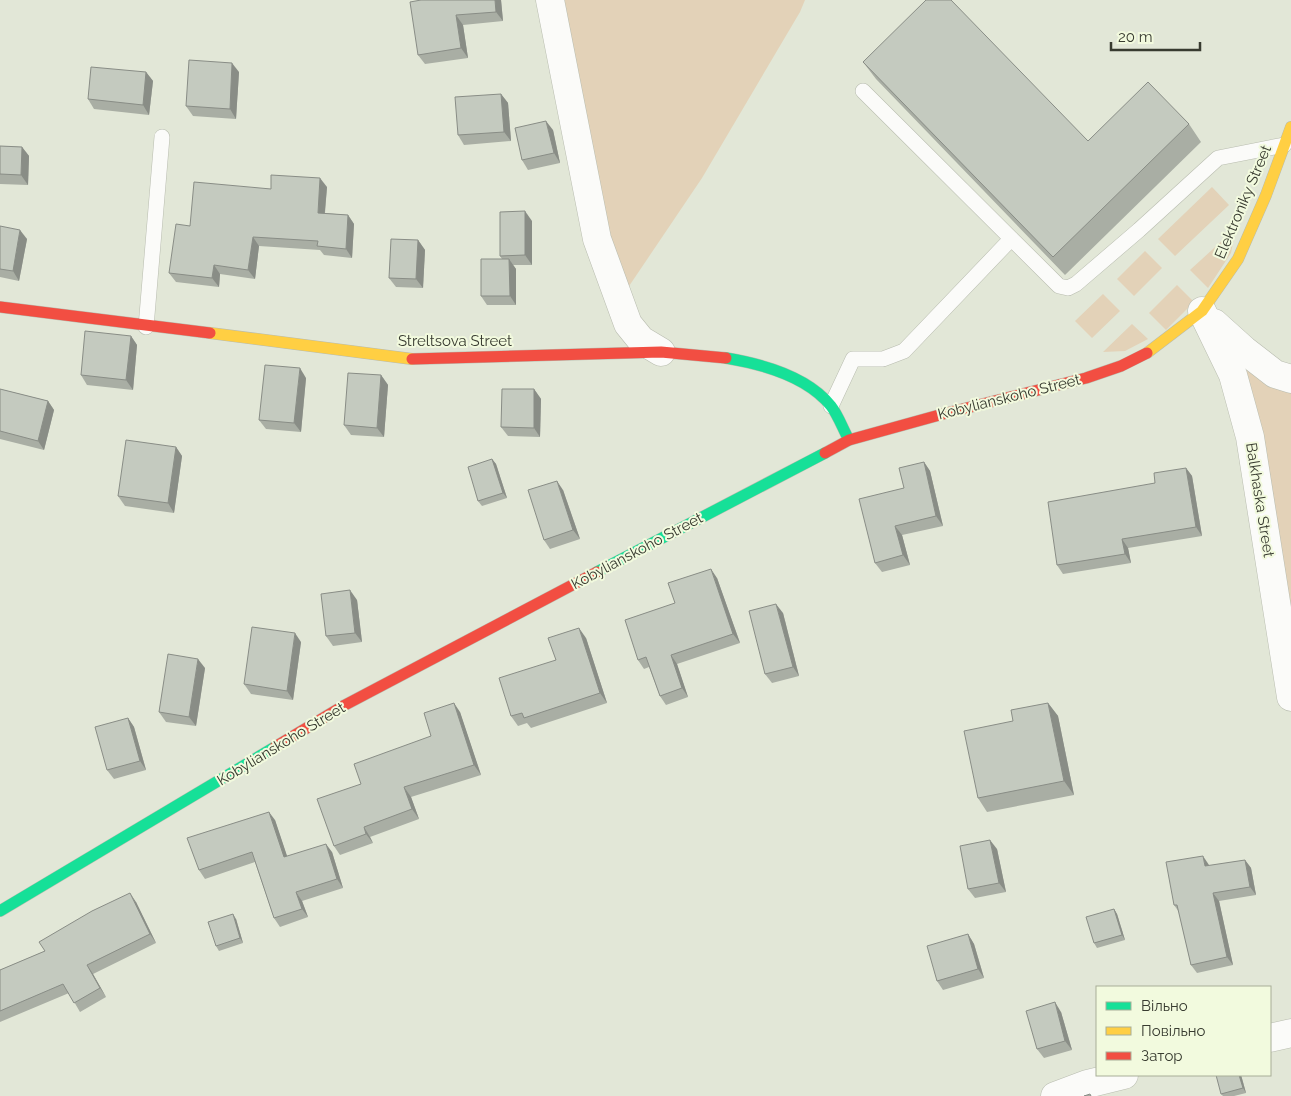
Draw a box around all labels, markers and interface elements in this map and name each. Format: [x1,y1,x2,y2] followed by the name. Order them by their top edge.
[1111,20,1200,52] scale bar
[1118,28,1153,46] text: 20 m
[1211,142,1275,262] street label: Elektroniky Street
[398,332,512,350] street label: Streltsova Street
[936,371,1082,423] street label: Kobylianskoho Street
[1242,441,1278,559] street label: Balkhaska Street
[568,509,706,593] street label: Kobylianskoho Street
[214,699,348,789] street label: Kobylianskoho Street
[1096,986,1271,1076] legend
[1141,997,1188,1015] text: Вільно
[1141,1022,1206,1040] text: Повільно
[1141,1047,1183,1065] text: Затор

